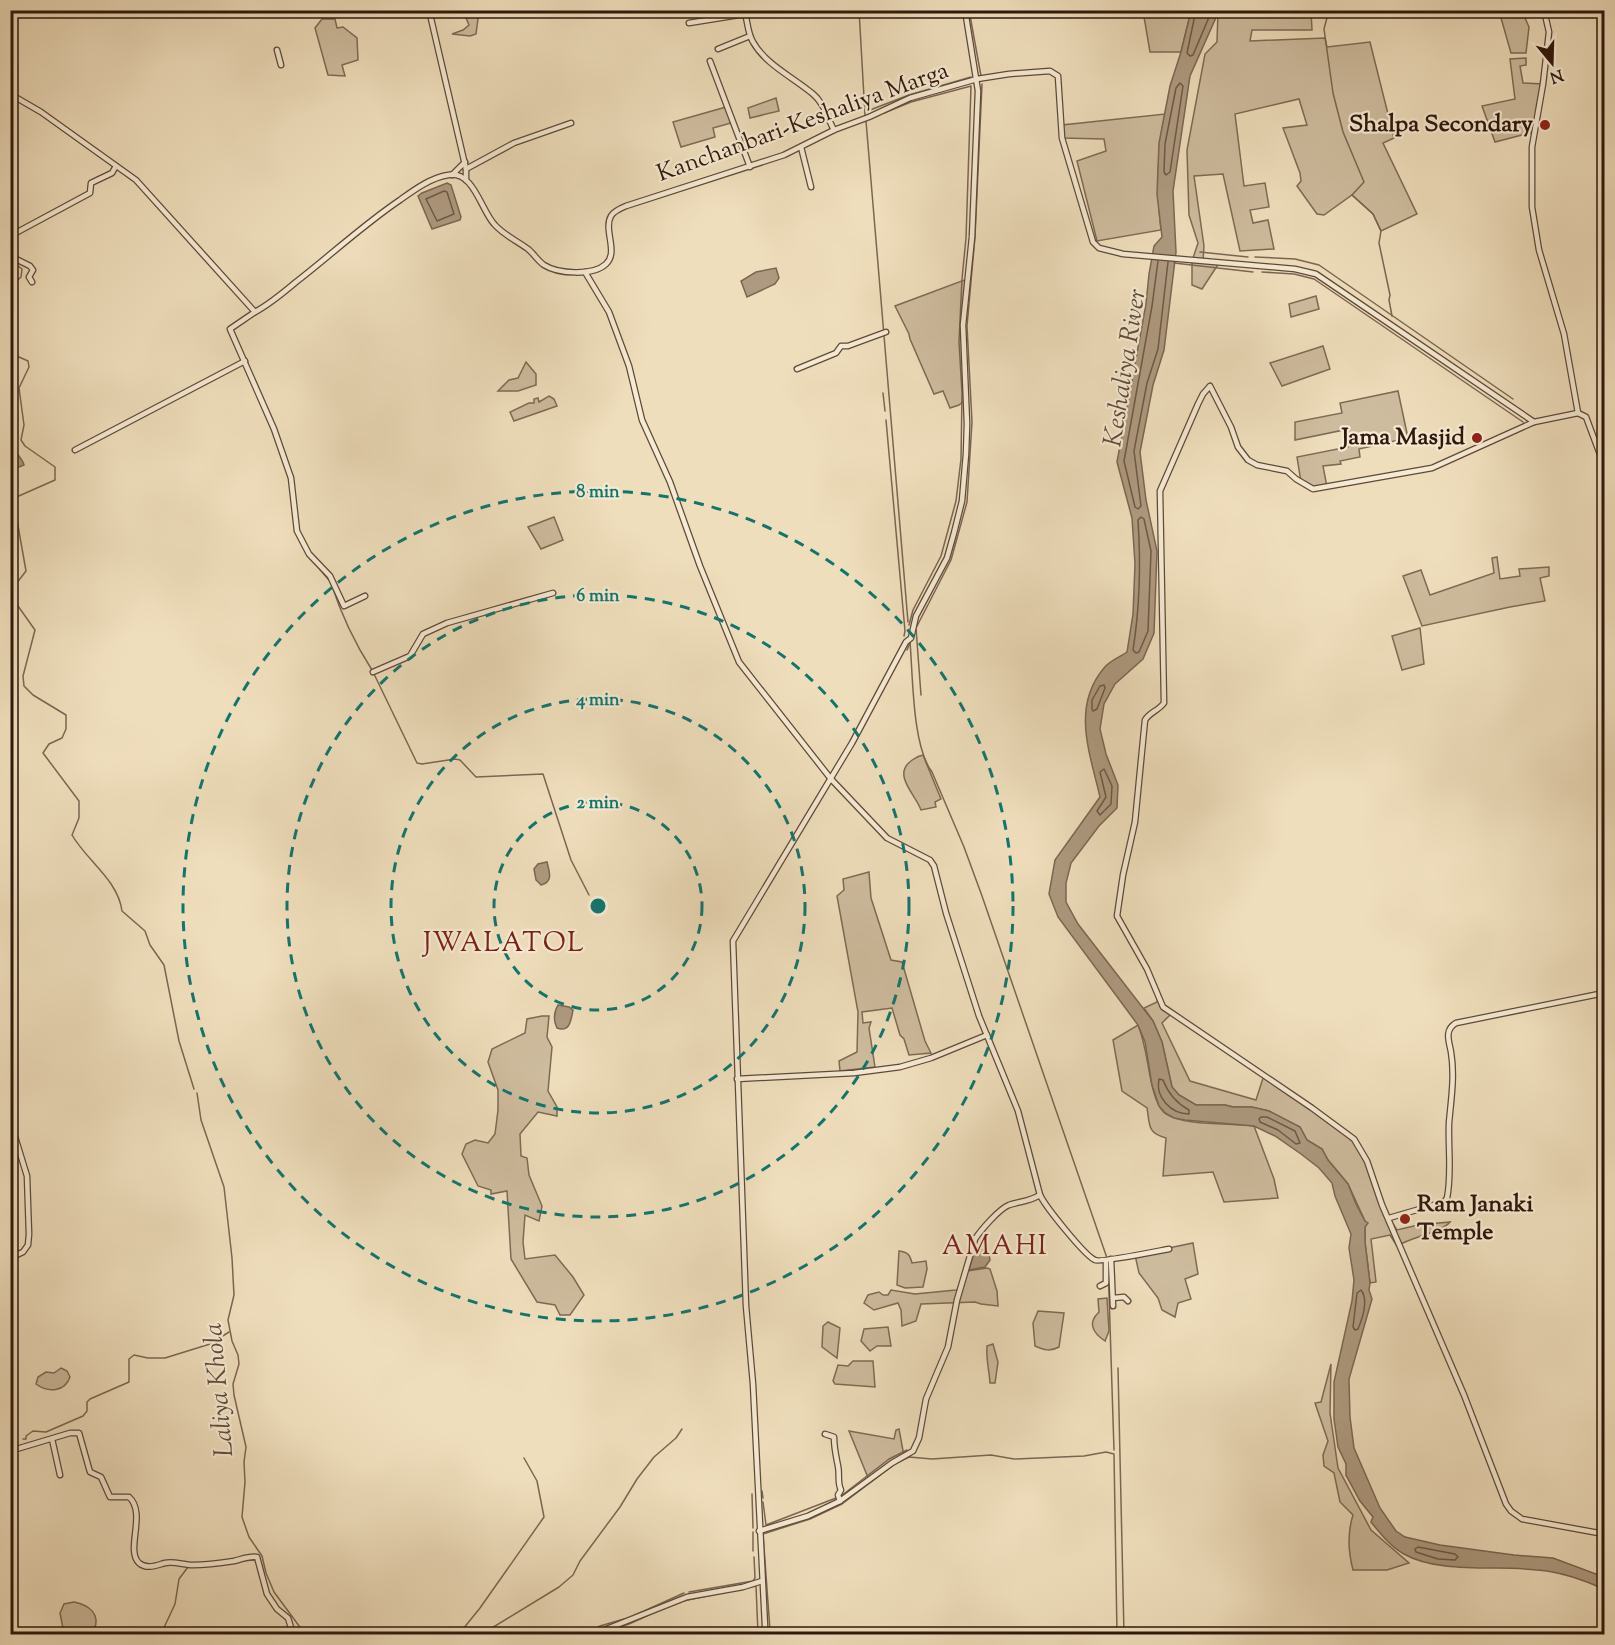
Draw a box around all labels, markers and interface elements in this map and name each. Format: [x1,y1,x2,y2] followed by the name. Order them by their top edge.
[1522,33,1582,93] north arrow
[652,54,954,192] street label: Kanchanbari-Keshaliya Marga
[1546,62,1566,88] text: N
[1349,108,1533,142] place label: Shalpa Secondary
[1538,118,1552,132] marker: Shalpa Secondary
[1095,286,1157,450] water label: Keshaliya River
[1339,421,1465,455] place label: Jama Masjid
[1470,431,1484,445] marker: Jama Masjid
[576,480,620,506] text: 8 min
[576,584,620,610] text: 6 min
[575,688,620,714] text: 4 min
[577,791,620,817] text: 2 min
[588,896,608,916] centre of rings
[421,925,585,964] district label: JWALATOL
[1417,1188,1534,1250] place label: Ram Janaki Temple
[1398,1212,1412,1226] marker: Ram Janaki Temple
[942,1228,1048,1267] district label: AMAHI
[196,1321,244,1459] water label: Laliya Khola

